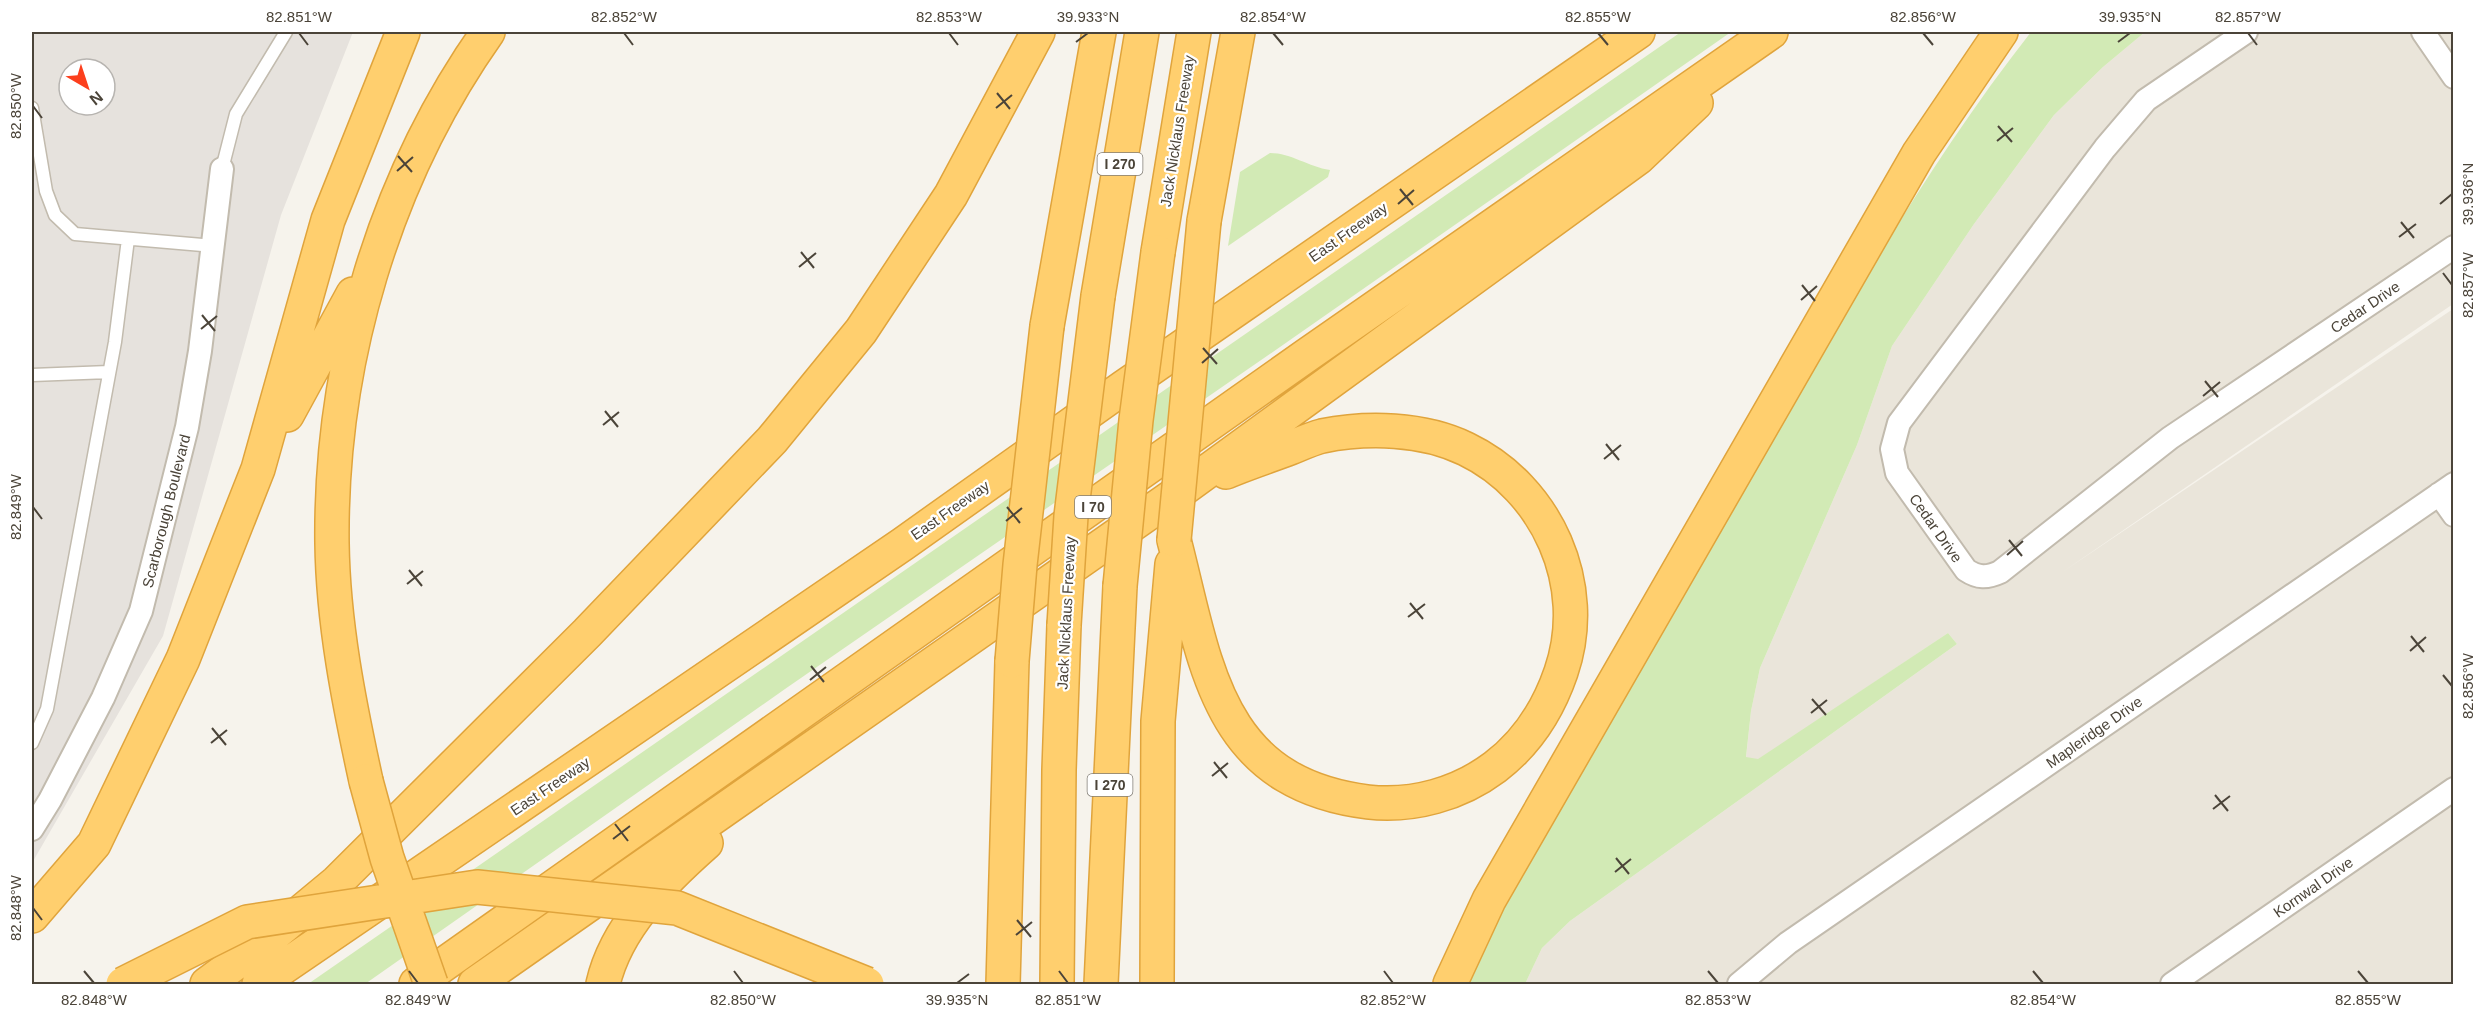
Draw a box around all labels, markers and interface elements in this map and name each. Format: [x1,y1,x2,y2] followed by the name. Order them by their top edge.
[266,8,333,25] text: 82.851°W
[591,8,658,25] text: 82.852°W
[916,8,983,25] text: 82.853°W
[1057,8,1119,25] text: 39.933°N
[1240,8,1307,25] text: 82.854°W
[1565,8,1632,25] text: 82.855°W
[1890,8,1957,25] text: 82.856°W
[2099,8,2161,25] text: 39.935°N
[2215,8,2282,25] text: 82.857°W
[1157,53,1197,208] street label: Jack Nicklaus Freeway
[57,57,117,117] north arrow
[7,72,24,139] text: 82.850°W
[86,88,106,109] text: N
[1098,153,1142,175] road number: I 270
[2459,163,2476,225] text: 39.936°N
[1306,198,1391,265] street label: East Freeway
[2459,251,2476,318] text: 82.857°W
[2327,278,2403,336] street label: Cedar Drive
[139,432,193,590] street label: Scarborough Boulevard
[7,473,24,540] text: 82.849°W
[908,476,993,543] street label: East Freeway
[1906,490,1966,566] street label: Cedar Drive
[1075,496,1111,518] road number: I 70
[1053,535,1079,690] street label: Jack Nicklaus Freeway
[2459,652,2476,719] text: 82.856°W
[2043,693,2145,771] street label: Mapleridge Drive
[507,753,593,819] street label: East Freeway
[1088,774,1132,796] road number: I 270
[2270,853,2356,921] street label: Kornwal Drive
[7,874,24,941] text: 82.848°W
[61,991,128,1008] text: 82.848°W
[385,991,452,1008] text: 82.849°W
[710,991,777,1008] text: 82.850°W
[926,991,988,1008] text: 39.935°N
[1035,991,1102,1008] text: 82.851°W
[1360,991,1427,1008] text: 82.852°W
[1685,991,1752,1008] text: 82.853°W
[2010,991,2077,1008] text: 82.854°W
[2335,991,2402,1008] text: 82.855°W

